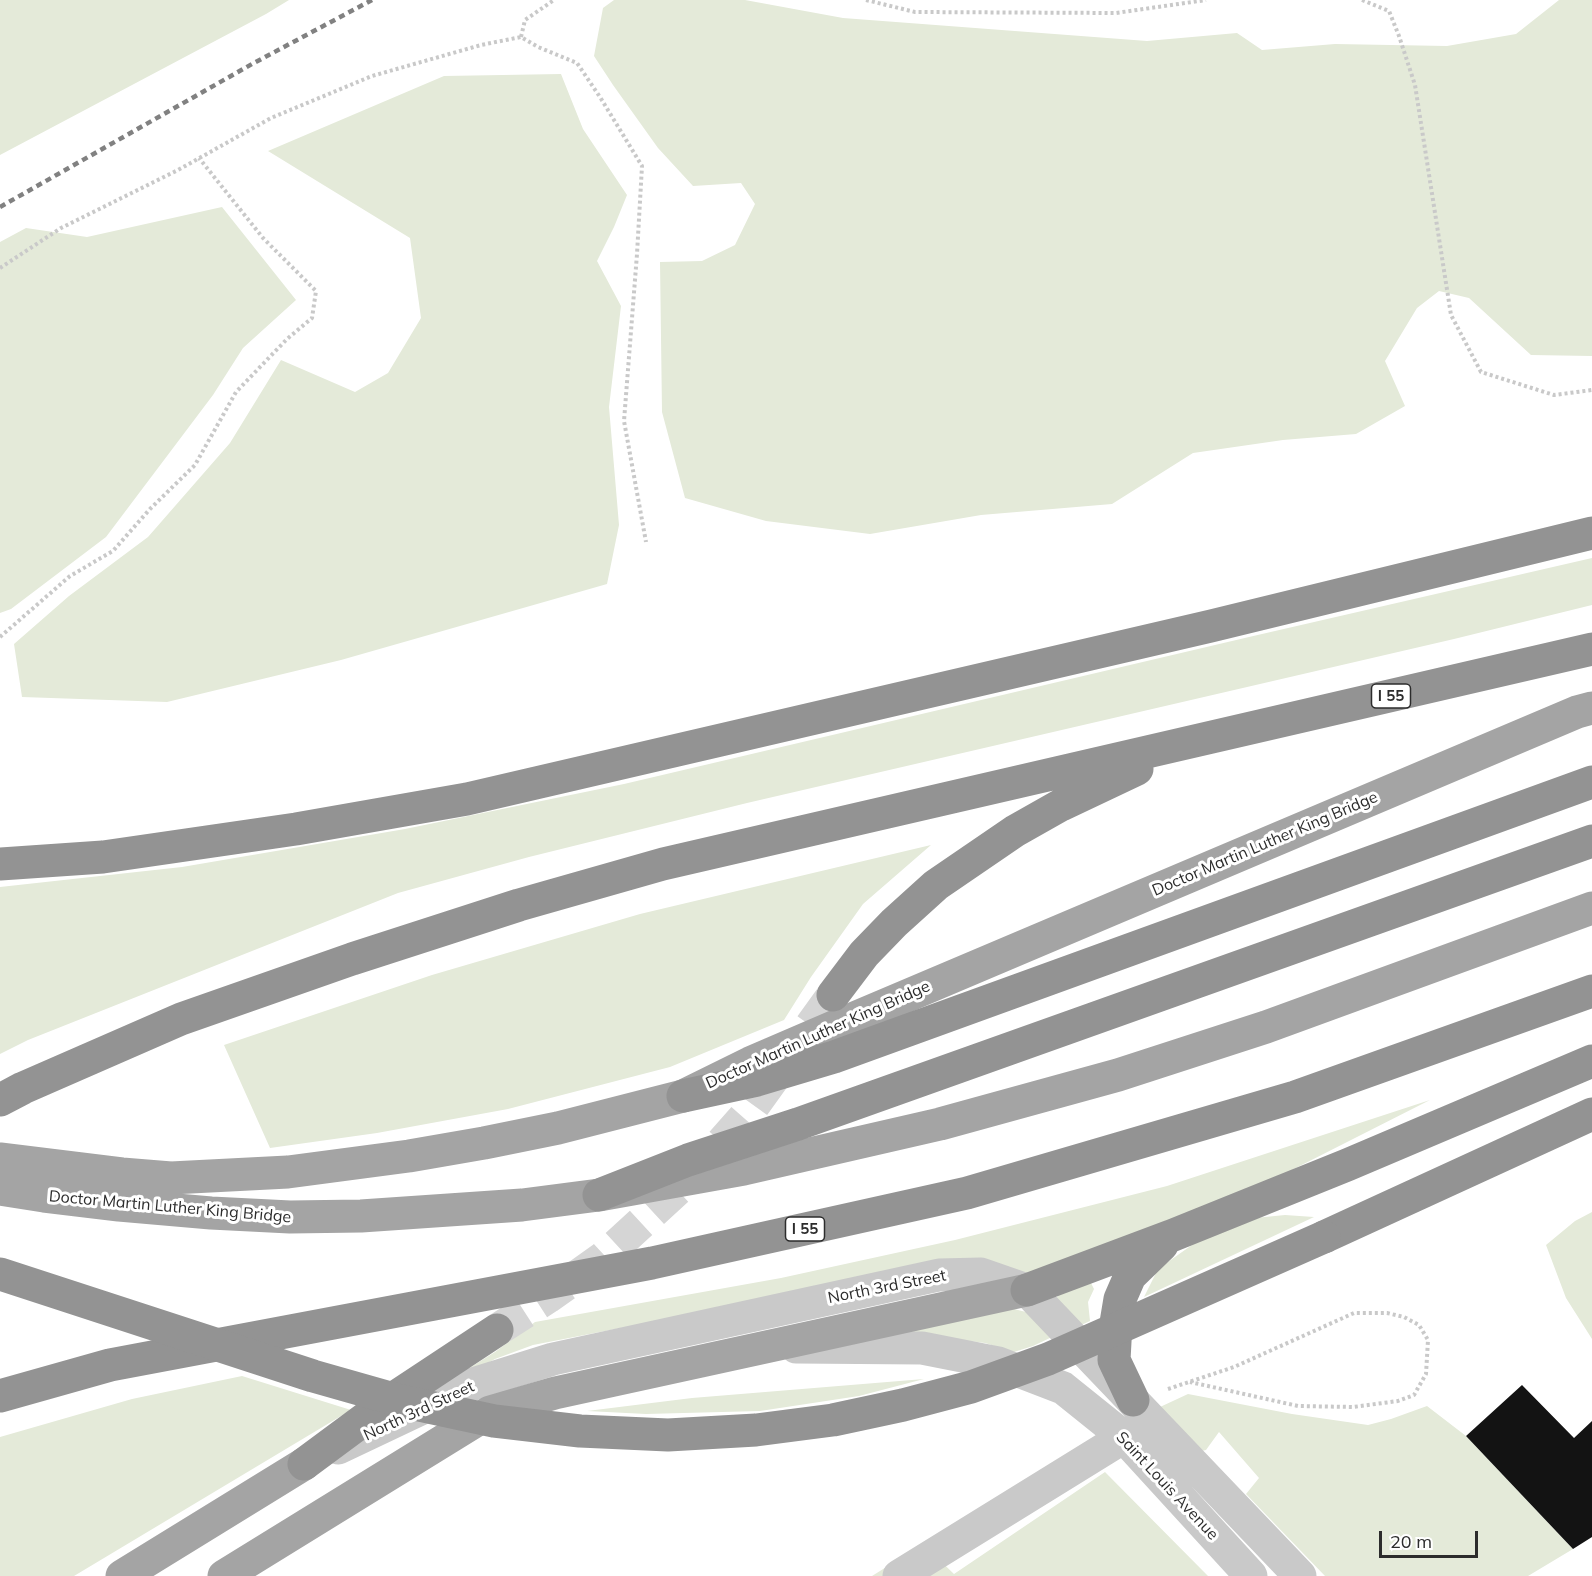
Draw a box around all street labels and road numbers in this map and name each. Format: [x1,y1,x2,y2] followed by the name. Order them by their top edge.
[1372,684,1410,708] road number: I 55
[1149,788,1381,900] street label: Doctor Martin Luther King Bridge
[703,977,933,1093] street label: Doctor Martin Luther King Bridge
[48,1187,292,1227] street label: Doctor Martin Luther King Bridge
[786,1217,824,1241] road number: I 55
[826,1266,948,1308] street label: North 3rd Street
[361,1377,477,1445] street label: North 3rd Street
[1112,1428,1222,1544] street label: Saint Louis Avenue

